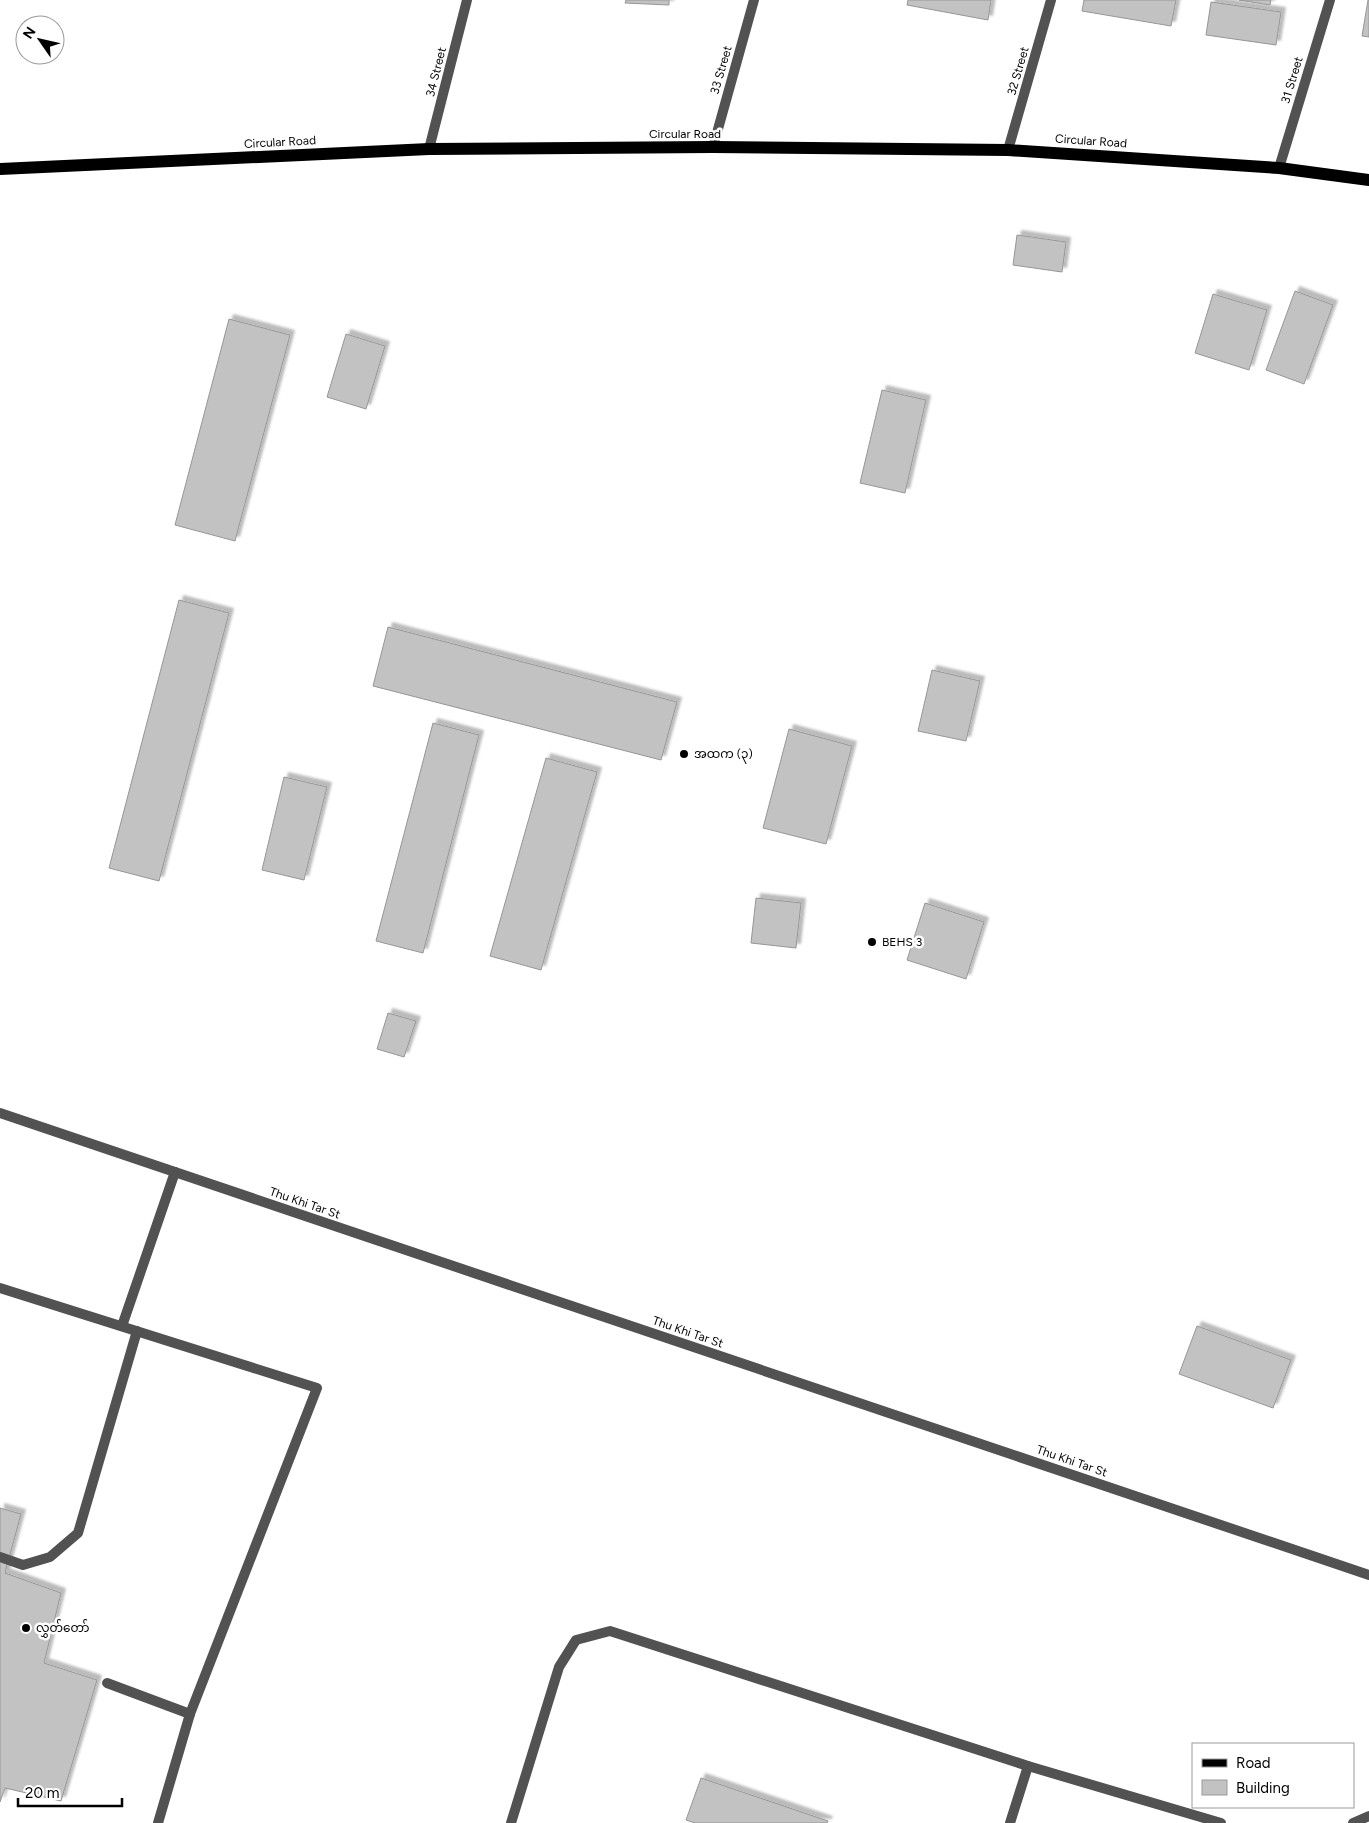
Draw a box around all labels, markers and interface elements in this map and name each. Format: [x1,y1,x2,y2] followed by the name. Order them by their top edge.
[15,15,65,65] north arrow
[20,24,40,42] text: N
[707,44,735,96] street label: 33 Street
[423,45,449,98] street label: 34 Street
[1004,45,1032,97] street label: 32 Street
[1278,55,1306,105] street label: 31 Street
[649,127,721,141] street label: Circular Road
[1055,132,1127,150] street label: Circular Road
[244,133,316,151] street label: Circular Road
[694,747,753,764] place label: အထက (၃)
[678,748,690,760] marker: အထက (၃)
[882,935,922,949] place label: BEHS 3
[866,936,878,948] marker: BEHS 3
[268,1184,343,1222] street label: Thu Khi Tar St
[651,1313,726,1351] street label: Thu Khi Tar St
[1035,1442,1110,1480] street label: Thu Khi Tar St
[36,1619,89,1638] place label: လွှတ်တော်
[20,1622,32,1634] marker: လွှတ်တော်
[1192,1743,1354,1808] legend
[1236,1754,1271,1772] text: Road
[18,1776,121,1808] scale bar
[1236,1779,1290,1797] text: Building
[25,1784,59,1802] text: 20 m

